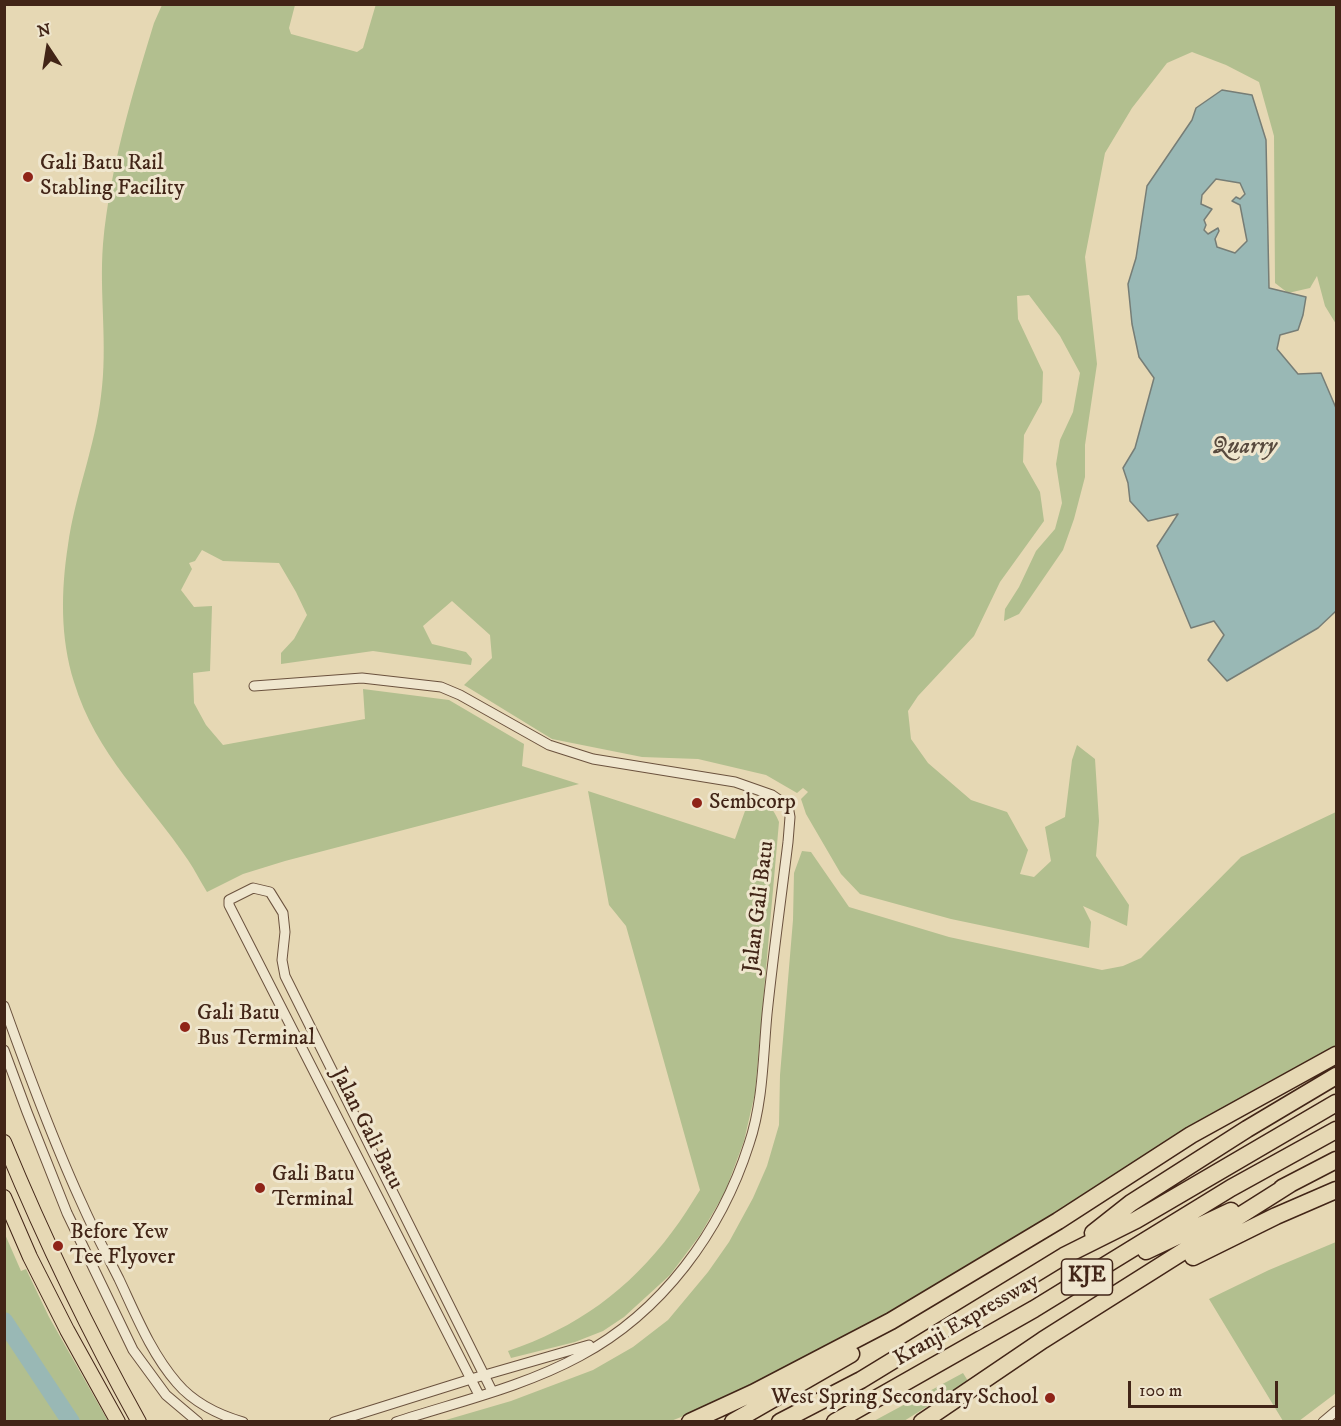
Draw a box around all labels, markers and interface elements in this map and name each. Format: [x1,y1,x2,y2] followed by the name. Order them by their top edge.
[18,18,78,78] north arrow
[36,19,53,42] text: N
[40,151,184,202] place label: Gali Batu Rail Stabling Facility
[21,170,35,184] marker: Gali Batu Rail Stabling Facility
[1211,434,1277,462] water label: Quarry
[709,790,796,816] place label: Sembcorp
[690,796,704,810] marker: Sembcorp
[739,840,781,974] street label: Jalan Gali Batu
[197,1001,315,1052] place label: Gali Batu Bus Terminal
[178,1020,192,1034] marker: Gali Batu Bus Terminal
[324,1064,408,1194] street label: Jalan Gali Batu
[272,1162,355,1214] place label: Gali Batu Terminal
[253,1181,267,1195] marker: Gali Batu Terminal
[70,1220,175,1272] place label: Before Yew Tee Flyover
[51,1239,65,1253] marker: Before Yew Tee Flyover
[1062,1259,1112,1295] road number: KJE
[890,1269,1044,1373] street label: Kranji Expressway
[1131,1369,1281,1407] scale bar
[1139,1380,1182,1402] text: 100 m
[771,1385,1038,1411] place label: West Spring Secondary School
[1043,1391,1057,1405] marker: West Spring Secondary School

